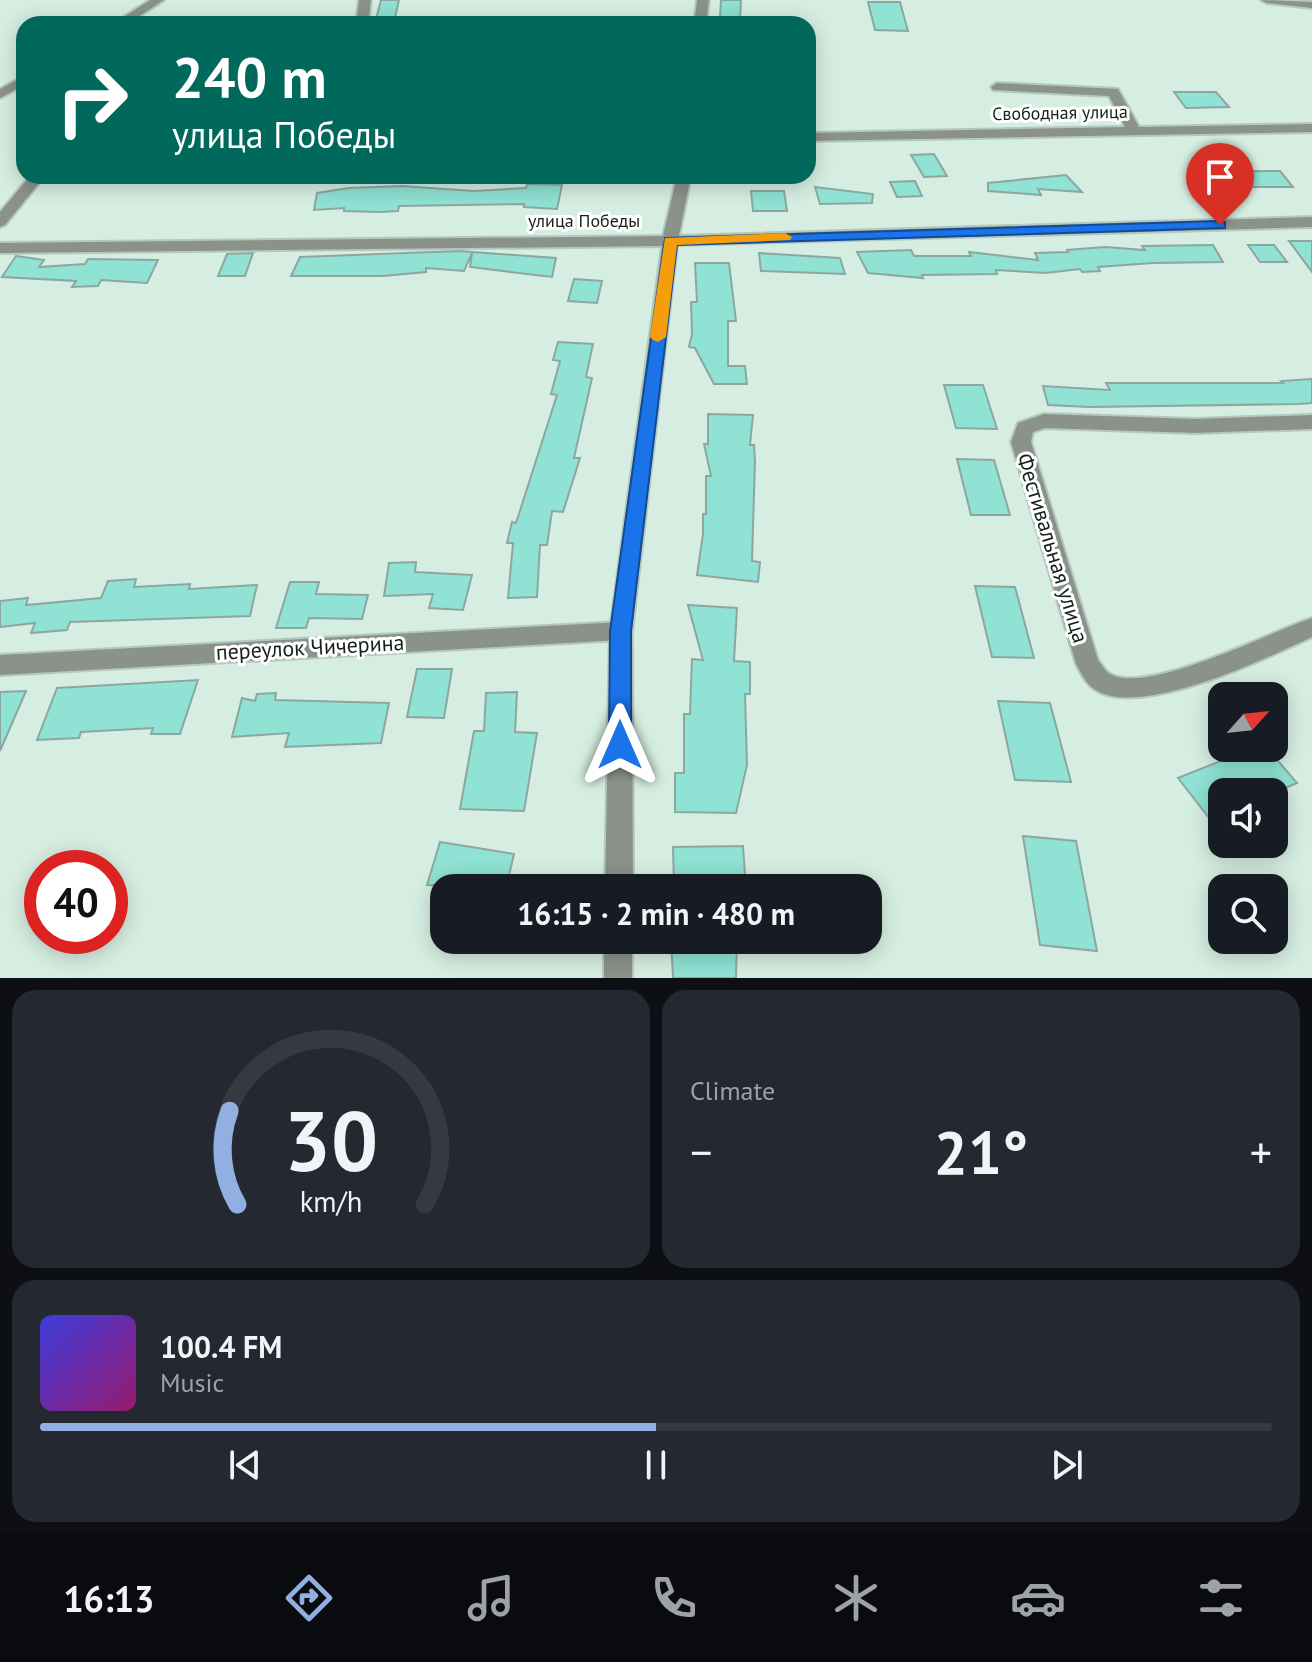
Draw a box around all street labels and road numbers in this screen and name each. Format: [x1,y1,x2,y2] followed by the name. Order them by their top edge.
[992,100,1128,125] street label: Свободная улица
[528,209,640,232] street label: улица Победы
[1011,450,1095,646] street label: Фестивальная улица
[215,628,405,666] street label: переулок Чичерина

